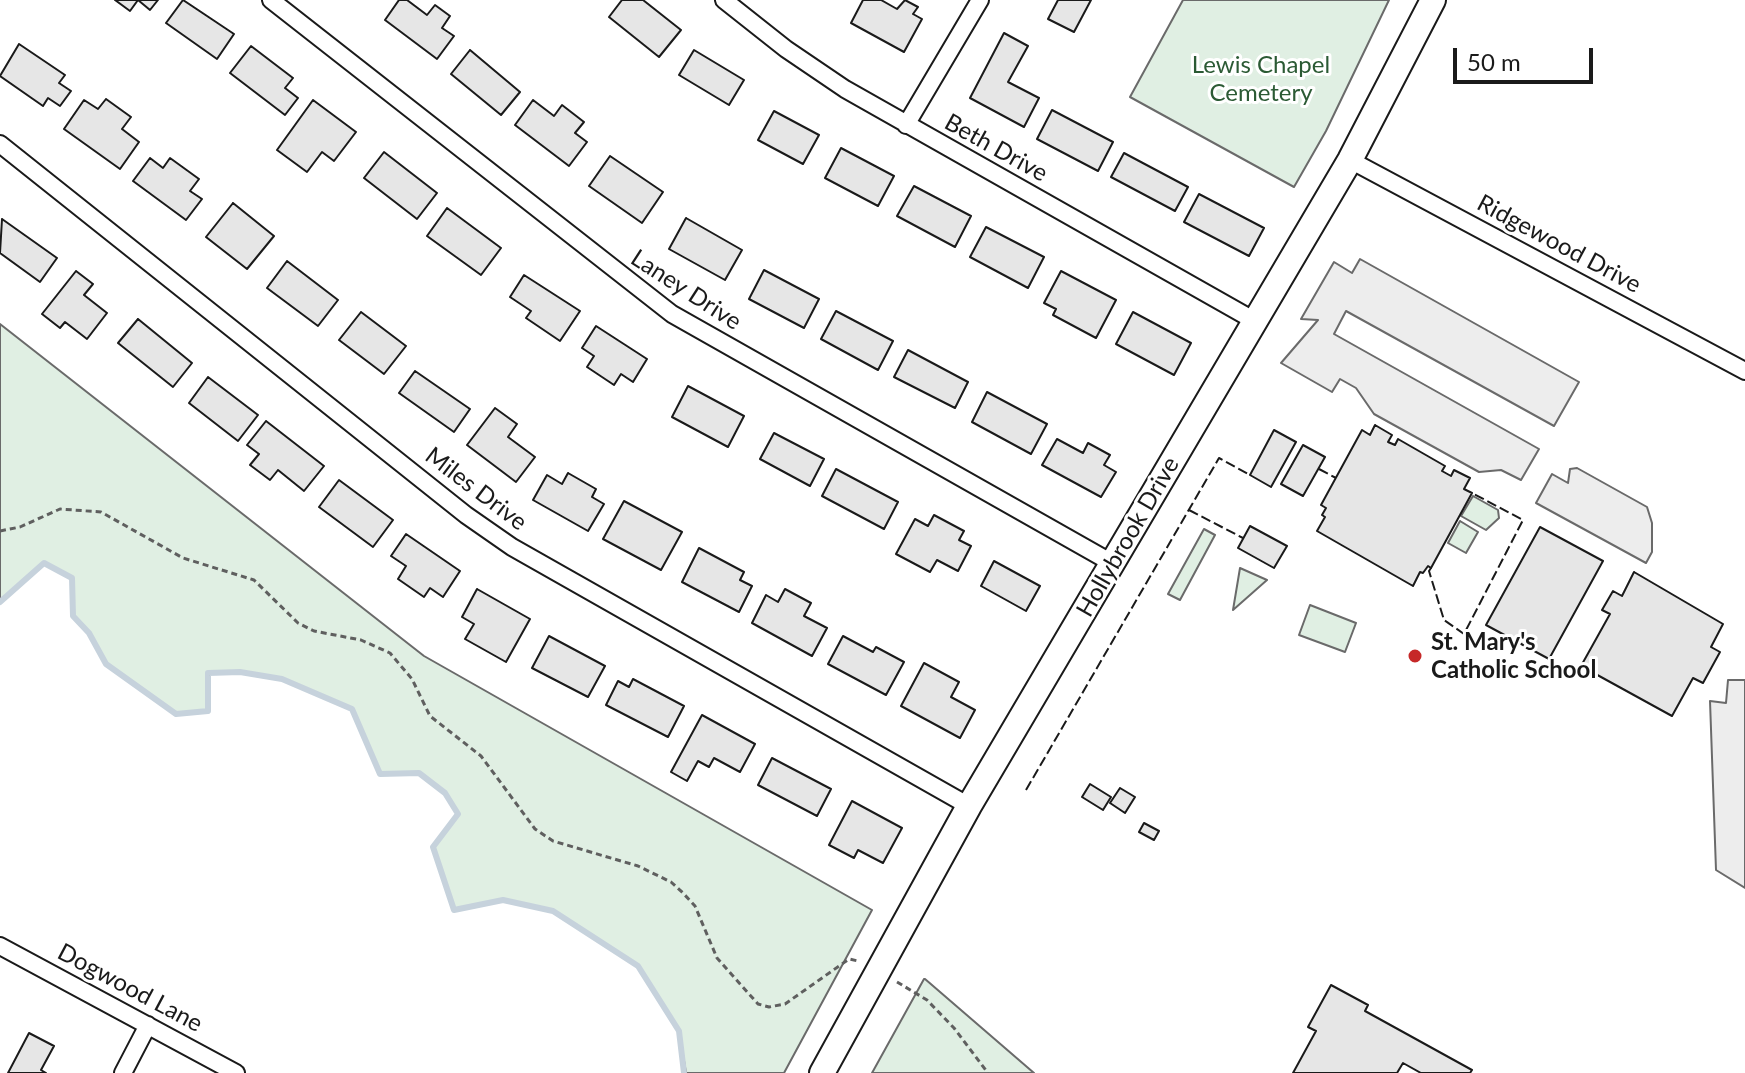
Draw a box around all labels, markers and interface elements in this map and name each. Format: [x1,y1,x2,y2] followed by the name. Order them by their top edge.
[1457,32,1597,82] scale bar
[1467,47,1521,76] text: 50 m
[1192,51,1330,107] park label: Lewis Chapel Cemetery
[939,108,1053,188] street label: Beth Drive
[1472,189,1646,299] street label: Ridgewood Drive
[625,244,747,336] street label: Laney Drive
[419,441,533,537] street label: Miles Drive
[1071,452,1185,622] street label: Hollybrook Drive
[1431,628,1596,684] place label: St. Mary's Catholic School
[1406,647,1424,665] marker: St. Mary's Catholic School
[53,938,207,1038] street label: Dogwood Lane

